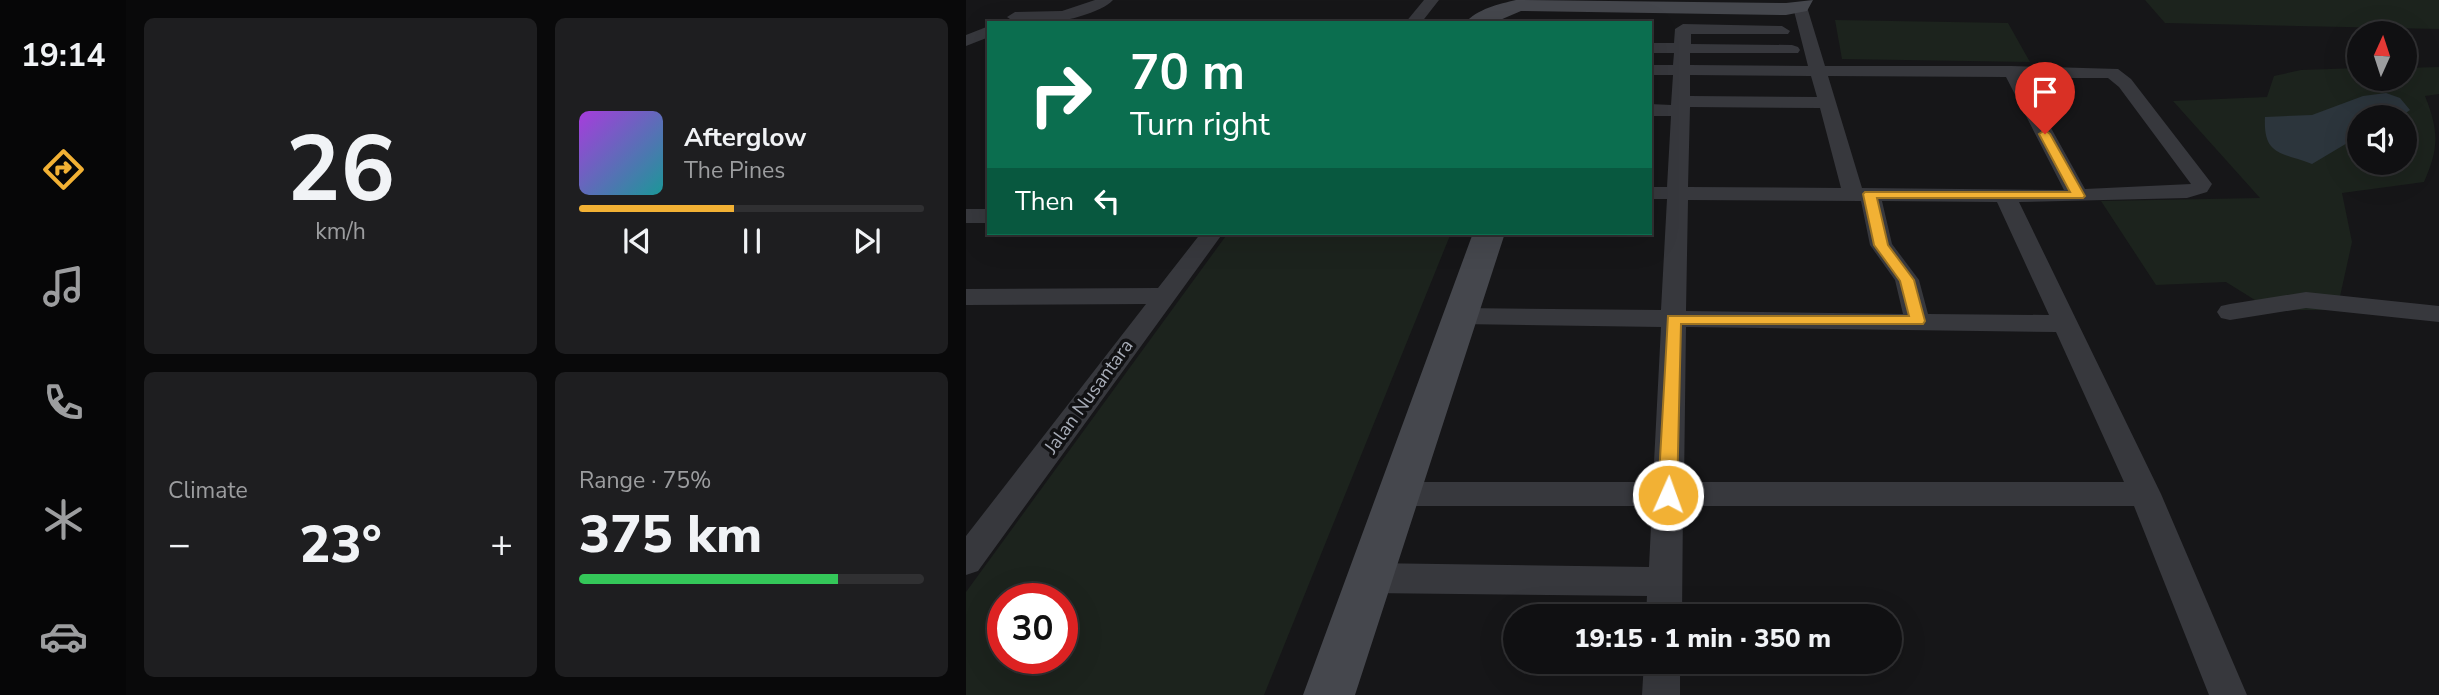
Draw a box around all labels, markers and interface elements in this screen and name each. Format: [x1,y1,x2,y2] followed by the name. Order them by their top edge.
[2347,21,2417,91] north arrow
[2347,21,2417,175] map controls
[21,34,105,77] text: 19:14
[1130,39,1245,106] text: 70 m
[1015,49,1106,140] icon: right
[2015,62,2075,134] pin
[2026,73,2064,111] icon: arrive
[1130,103,1270,146] text: Turn right
[2347,105,2417,175] button: sound
[286,108,395,232] text: 26
[684,120,807,155] text: Afterglow
[39,145,88,194] icon: directions
[684,155,785,186] text: The Pines
[1088,182,1126,220] icon: left
[1015,184,1074,219] text: Then
[315,216,366,247] text: km/h
[618,222,656,260] icon: previous
[733,222,771,260] icon: pause
[848,222,886,260] icon: next
[39,262,88,311] icon: music
[1038,334,1139,460] street label: Jalan Nusantara
[39,378,88,427] icon: phone
[1631,458,1705,532] position arrow
[579,465,711,496] text: Range · 75%
[168,475,248,506] text: Climate
[39,495,88,544] icon: climate
[579,499,762,570] text: 375 km
[299,509,382,580] text: 23°
[168,519,191,570] text: −
[490,519,513,570] text: +
[987,583,1078,674] speed limit sign: 30
[39,612,88,661] icon: car
[1574,621,1831,656] text: 19:15 · 1 min · 350 m

